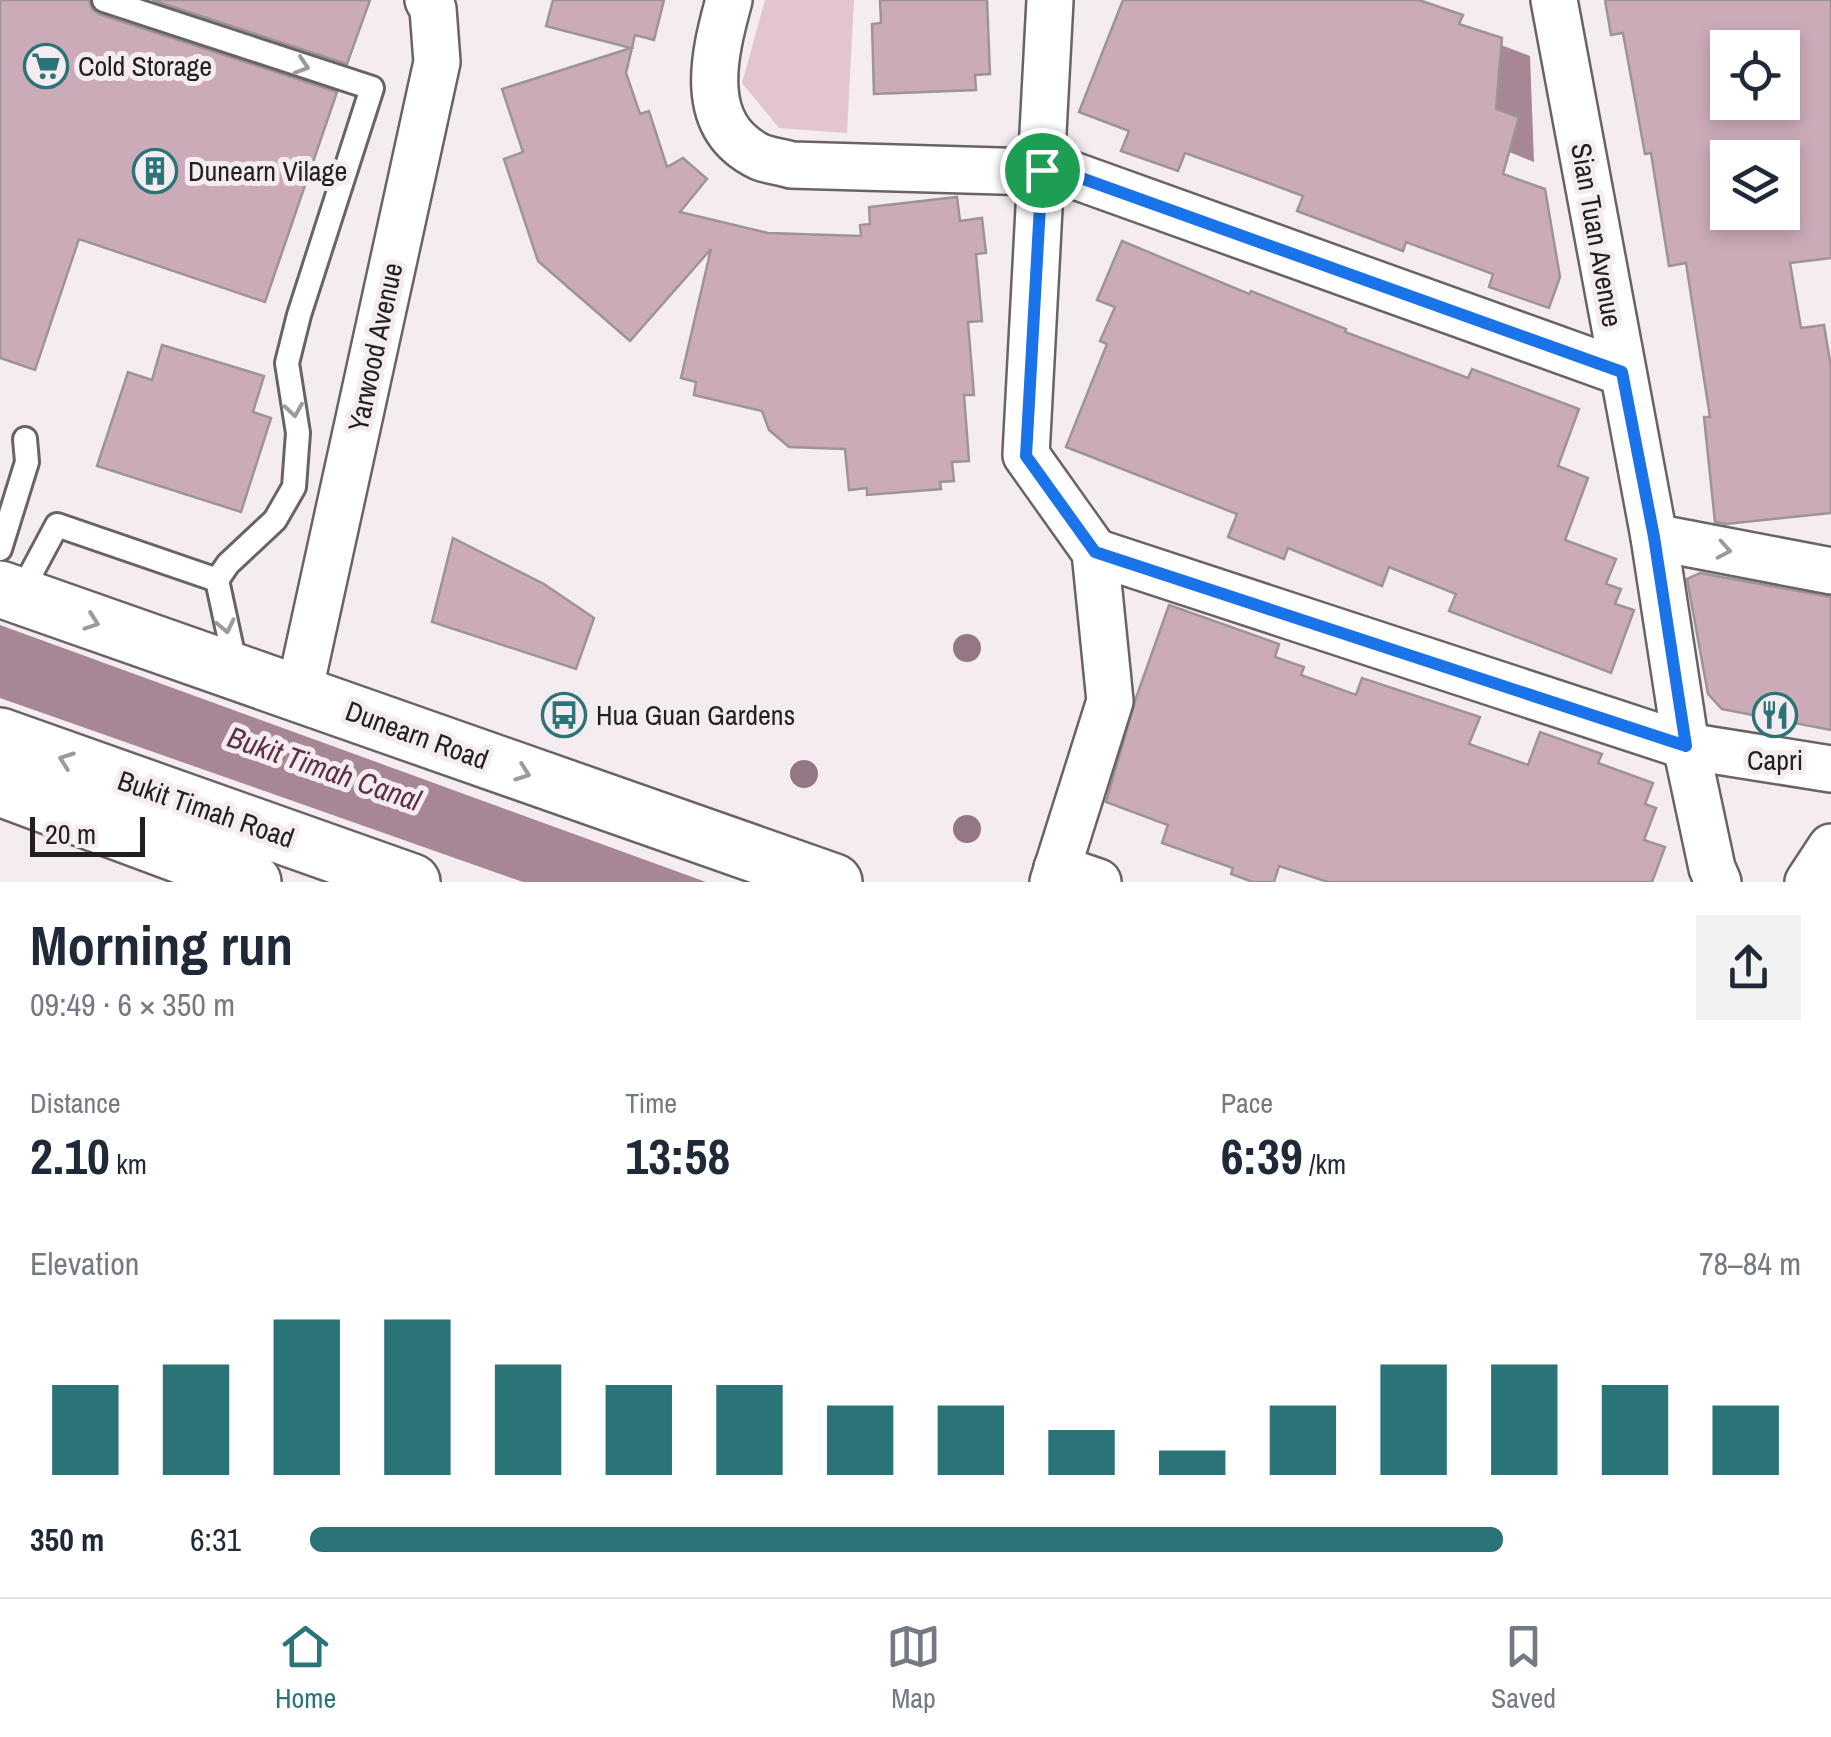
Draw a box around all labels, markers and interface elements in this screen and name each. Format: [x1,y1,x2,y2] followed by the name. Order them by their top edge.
[1710,30,1800,230] map controls
[1710,30,1800,120] button: locate
[23,43,69,89] supermarket icon: Cold Storage
[78,47,212,85] place label: Cold Storage
[293,54,310,74] one-way arrow
[1000,128,1085,213] pin
[1562,140,1632,330] street label: Sian Tuan Avenue
[1710,140,1800,230] button: layers
[1015,143,1070,198] icon: arrive
[132,148,178,194] building icon: Dunearn Vilage
[188,152,347,190] place label: Dunearn Vilage
[339,259,411,435] street label: Yarwood Avenue
[283,402,304,419] one-way arrow
[1715,539,1732,560] one-way arrow
[82,610,99,631] one-way arrow
[215,617,236,634] one-way arrow
[340,692,494,778] street label: Dunearn Road
[541,692,587,738] bus stop icon: Hua Guan Gardens
[1752,692,1798,738] restaurant icon: Capri
[596,696,795,734] place label: Hua Guan Gardens
[222,716,427,820] water label: Bukit Timah Canal
[1747,741,1803,779] place label: Capri
[59,751,76,772] one-way arrow
[113,761,299,857] street label: Bukit Timah Road
[514,761,531,782] one-way arrow
[30,812,145,856] scale bar
[45,815,96,853] text: 20 m
[30,908,293,982] text: Morning run
[1696,915,1801,1020] button: share
[30,983,235,1026] text: 09:49 · 6 × 350 m
[30,1084,121,1122] text: Distance
[625,1084,677,1122] text: Time
[1221,1084,1273,1122] text: Pace
[30,1122,110,1190] text: 2.10
[625,1122,730,1190] text: 13:58
[1221,1122,1303,1190] text: 6:39
[110,1145,147,1183] text: km
[1303,1145,1346,1183] text: /km
[30,1242,139,1285] text: Elevation
[1699,1242,1801,1285] text: 78–84 m
[30,1518,104,1561] text: 350 m
[190,1518,241,1561] text: 6:31
[275,1619,336,1717] tab: Home
[886,1619,941,1717] tab: Map
[1491,1619,1556,1717] tab: Saved

